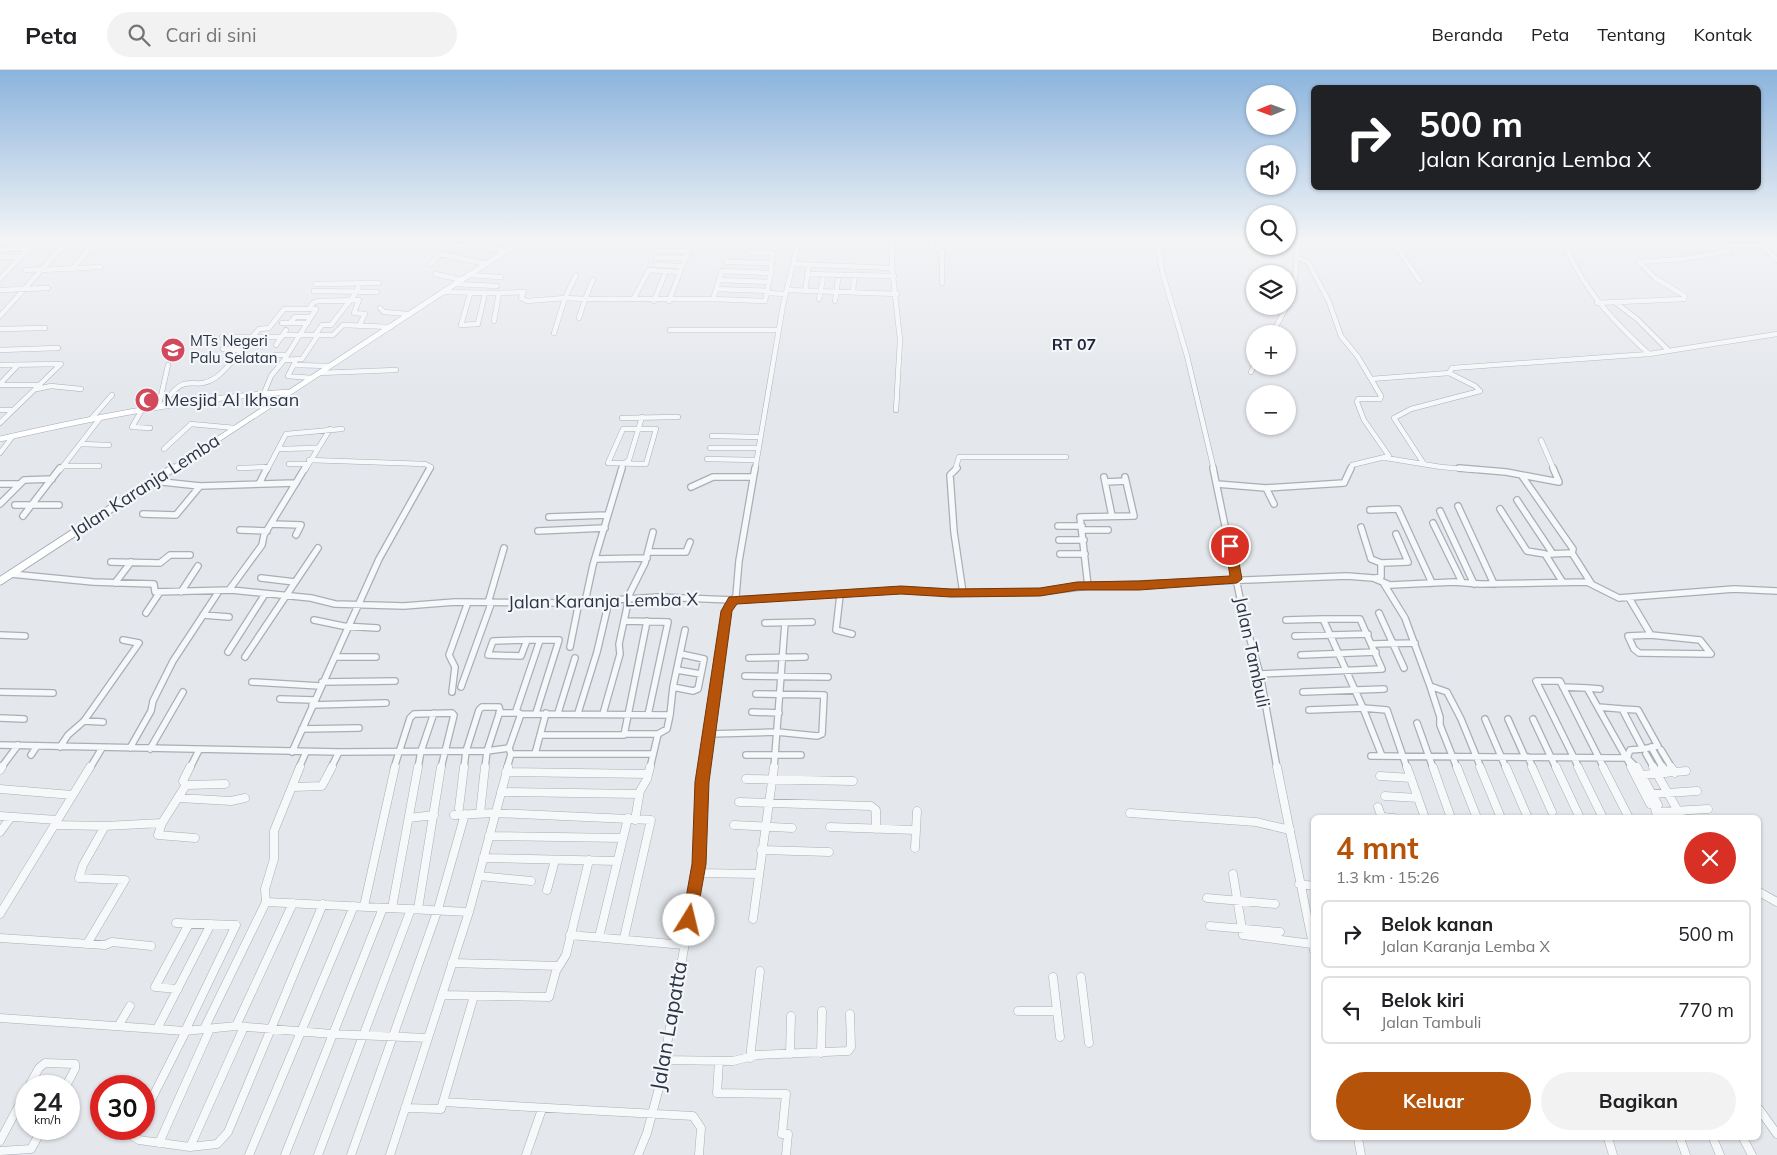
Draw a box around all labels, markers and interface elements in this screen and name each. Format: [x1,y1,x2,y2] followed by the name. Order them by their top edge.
[107,12,457,57] search box
[25,20,77,50] text: Peta
[125,21,153,49] icon: search
[165,23,256,47] text: Cari di sini
[1432,23,1503,46] text: Beranda
[1531,23,1569,46] text: Peta
[1597,23,1666,46] text: Tentang
[1694,23,1752,46] text: Kontak
[1246,85,1296,135] north arrow
[1246,85,1296,435] map controls
[1419,102,1523,146] text: 500 m
[1336,105,1401,170] icon: right
[1246,145,1296,195] button: sound
[1419,145,1651,173] text: Jalan Karanja Lemba X
[1246,205,1296,255] button: search
[1246,265,1296,315] button: layers
[1246,325,1296,375] button: +
[190,331,278,367] place label: MTs Negeri Palu Selatan
[1052,334,1096,354] district label: RT 07
[160,337,186,363] school or university icon: MTs Negeri Palu Selatan
[1246,385,1296,435] button: −
[134,387,160,413] mosque icon: Mesjid Al Ikhsan
[164,388,299,411] place label: Mesjid Al Ikhsan
[66,429,224,543] street label: Jalan Karanja Lemba
[1209,525,1251,567] pin
[1216,532,1244,560] icon: arrive
[508,587,699,614] street label: Jalan Karanja Lemba X
[1230,594,1275,710] street label: Jalan Tambuli
[1336,829,1419,867] text: 4 mnt
[1684,832,1736,884] button: close
[1336,867,1439,887] text: 1.3 km · 15:26
[662,893,714,945] position arrow
[1381,912,1493,936] text: Belok kanan
[1338,920,1366,948] icon: right
[1678,922,1734,946] text: 500 m
[1381,936,1550,956] text: Jalan Karanja Lemba X
[644,959,692,1093] street label: Jalan Lapatta
[1381,988,1464,1012] text: Belok kiri
[1338,996,1366,1024] icon: left
[1678,998,1734,1022] text: 770 m
[1381,1012,1481,1032] text: Jalan Tambuli
[1336,1072,1531,1130] button: Keluar
[1541,1072,1736,1130] button: Bagikan
[90,1075,155,1140] speed limit sign: 30
[32,1086,63,1117] text: 24
[34,1112,61,1127] text: km/h

